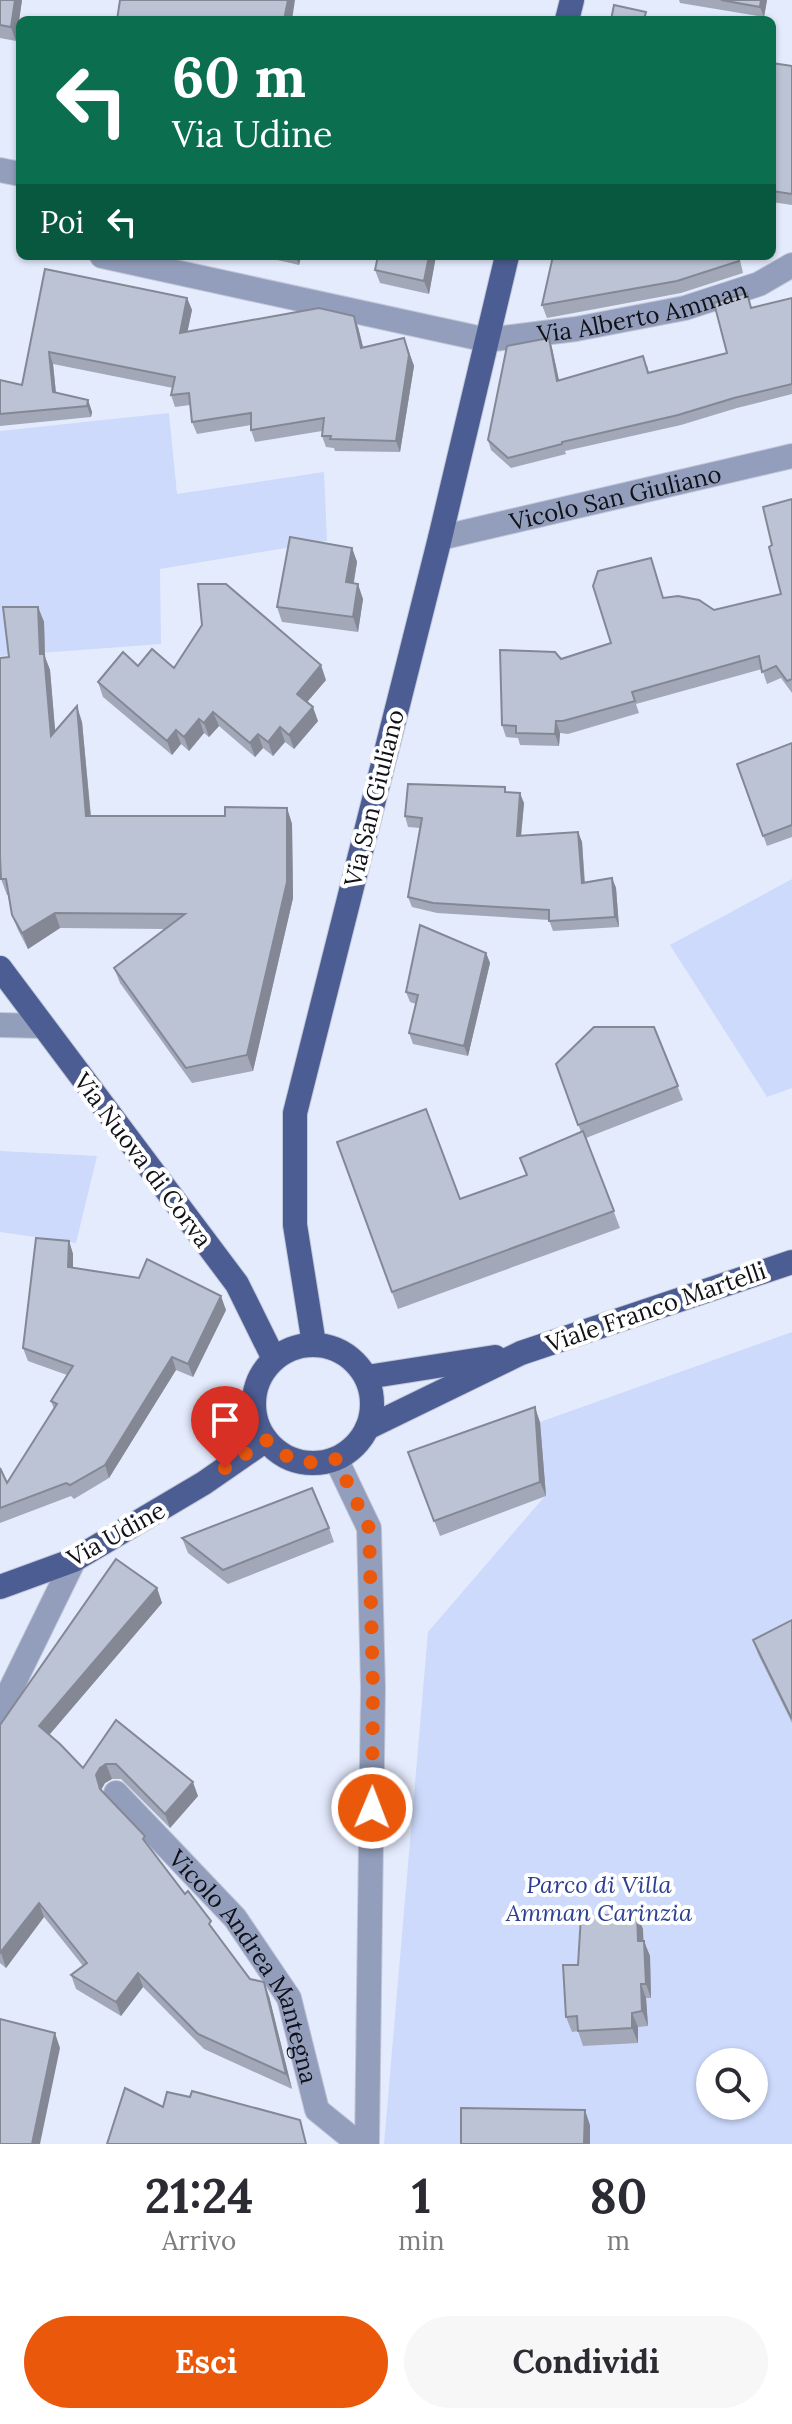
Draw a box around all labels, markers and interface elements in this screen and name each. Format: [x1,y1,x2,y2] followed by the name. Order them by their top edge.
[172,41,306,112] text: 60 m
[40,48,144,152] icon: left
[172,111,333,157] text: Via Udine
[100,200,144,244] icon: left
[40,203,84,241] text: Poi
[534,273,751,349] street label: Via Alberto Amman
[506,458,724,537] street label: Vicolo San Giuliano
[337,706,411,891] street label: Via San Giuliano
[67,1066,219,1254] street label: Via Nuova di Corva
[541,1255,770,1359] street label: Viale Franco Martelli
[191,1386,259,1468] pin
[203,1398,247,1442] icon: arrive
[61,1495,170,1574] street label: Via Udine
[330,1766,414,1850] position arrow
[162,1842,325,2086] street label: Vicolo Andrea Mantegna
[505,1869,693,1928] park label: Parco di Villa Amman Carinzia
[696,2048,768,2120] map controls
[696,2048,768,2120] button: search
[145,2165,254,2226] text: 21:24
[412,2165,431,2226] text: 1
[589,2165,647,2226] text: 80
[162,2224,236,2257] text: Arrivo
[398,2224,445,2257] text: min
[607,2224,630,2257] text: m
[24,2316,388,2408] button: Esci
[404,2316,768,2408] button: Condividi

